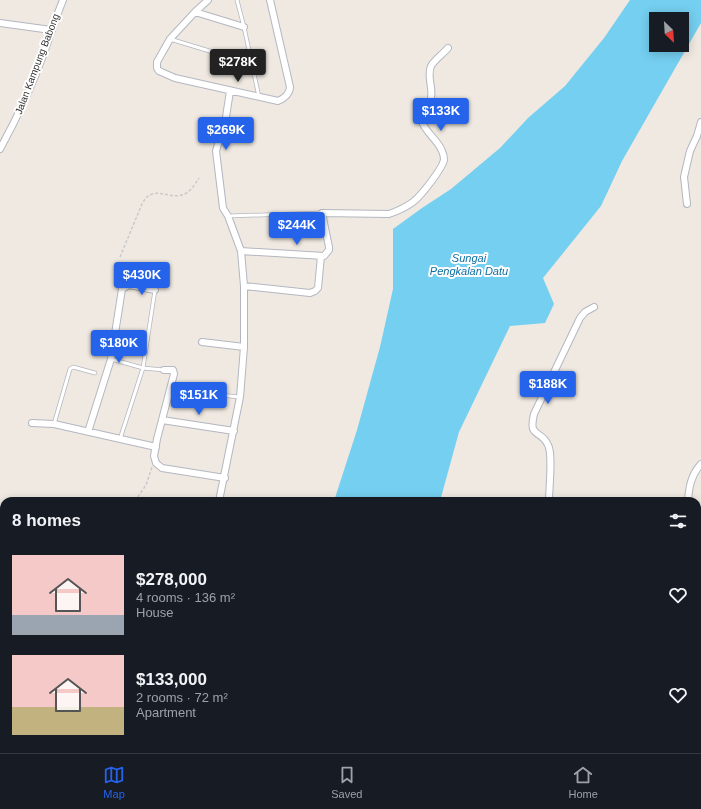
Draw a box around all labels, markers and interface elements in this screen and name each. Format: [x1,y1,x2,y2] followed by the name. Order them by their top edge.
[13,12,61,116] street label: Jalan Kampung Babong
[649,12,689,52] north arrow
[649,12,689,52] map controls
[210,49,266,83] pin: $278K
[219,54,257,69] text: $278K
[413,98,469,132] pin: $133K
[422,103,460,118] text: $133K
[198,117,254,151] pin: $269K
[207,122,245,137] text: $269K
[269,212,325,246] pin: $244K
[278,217,316,232] text: $244K
[430,252,508,277] water label: Sungai Pengkalan Datu
[114,262,170,296] pin: $430K
[123,267,161,282] text: $430K
[91,330,147,364] pin: $180K
[100,335,138,350] text: $180K
[520,371,576,405] pin: $188K
[529,376,567,391] text: $188K
[171,382,227,416] pin: $151K
[180,387,218,402] text: $151K
[667,510,689,532] icon: filters
[12,511,81,530] text: 8 homes
[136,570,207,589] text: $278,000
[44,571,92,619] icon: home
[667,584,689,606] icon: heart
[136,590,235,605] text: 4 rooms · 136 m²
[136,605,174,620] text: House
[136,670,207,689] text: $133,000
[44,671,92,719] icon: home
[667,684,689,706] icon: heart
[136,690,228,705] text: 2 rooms · 72 m²
[136,705,196,720] text: Apartment
[103,764,125,800] tab: Map
[331,764,362,800] tab: Saved
[569,764,598,800] tab: Home

